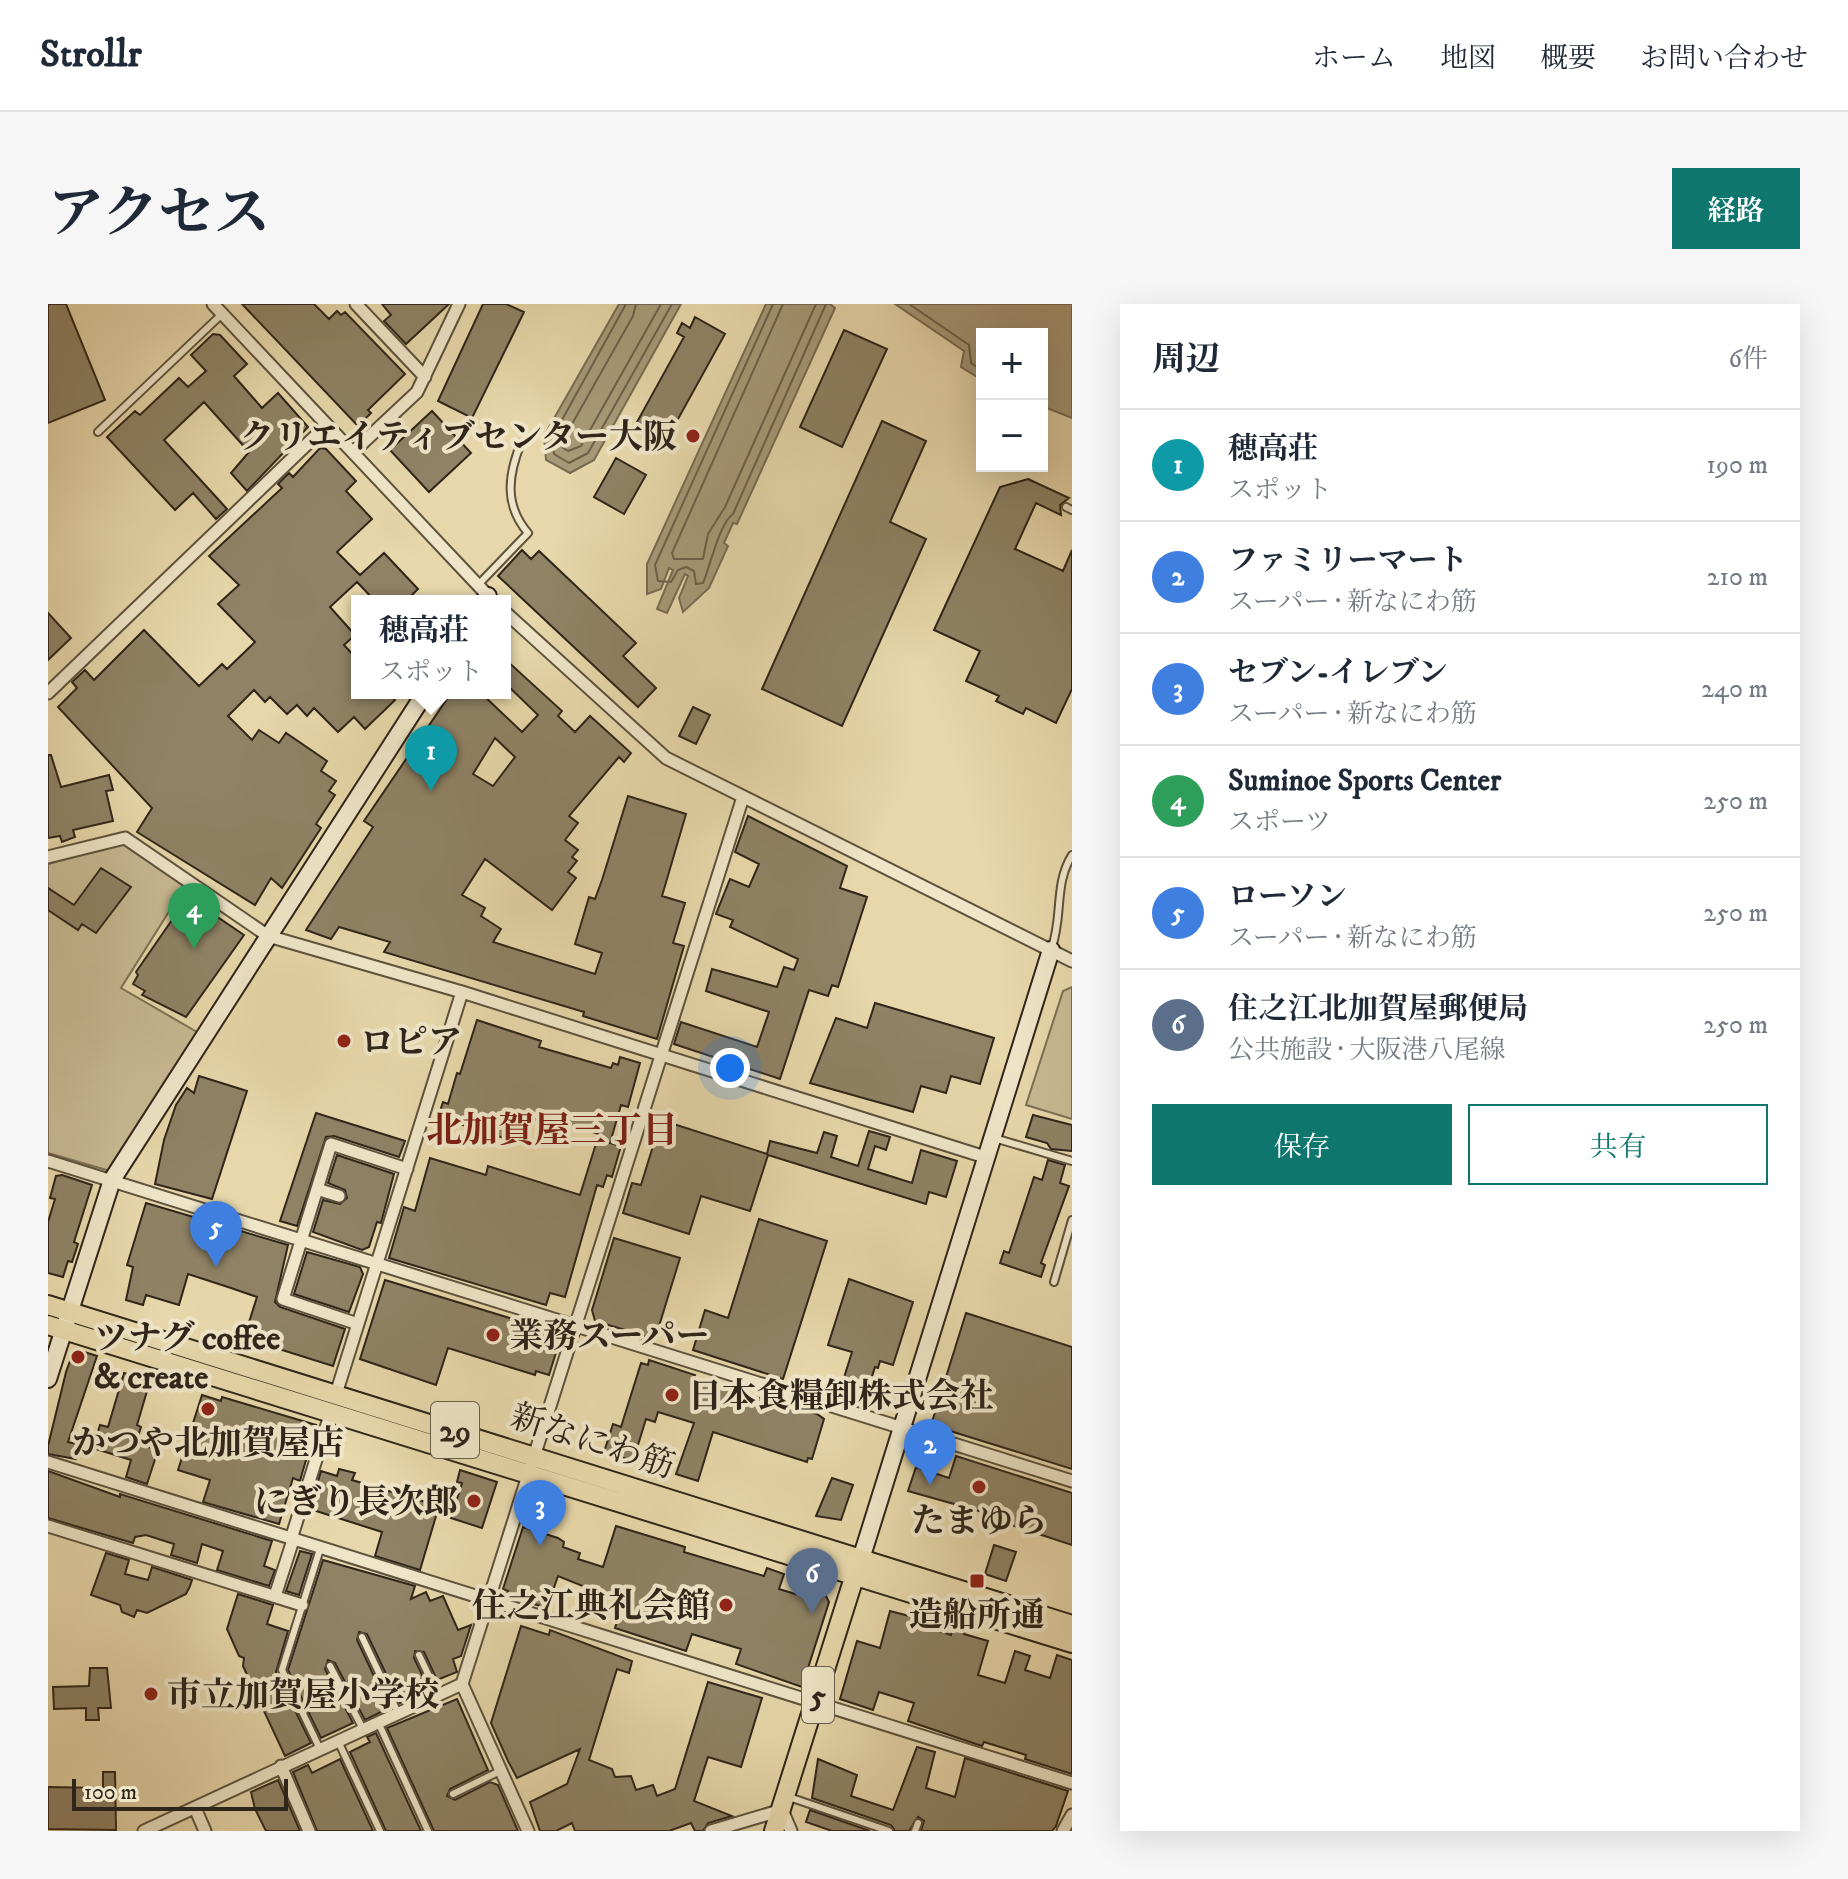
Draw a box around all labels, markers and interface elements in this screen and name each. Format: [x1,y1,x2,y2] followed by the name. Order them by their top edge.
[40,31,142,79] text: Strollr
[1312,41,1396,76] text: ホーム
[1440,41,1496,76] text: 地図
[1540,41,1596,76] text: 概要
[1640,41,1808,76] text: お問い合わせ
[1672,168,1800,249] button: 経路
[48,180,270,250] text: アクセス
[976,328,1048,472] map controls
[976,328,1048,400] button: +
[1152,339,1220,381] text: 周辺
[1728,343,1768,376] text: 6件
[976,400,1048,472] button: −
[240,417,677,459] place label: クリエイティブセンター大阪
[684,427,702,445] marker: クリエイティブセンター大阪
[1228,431,1318,468] text: 穂高荘
[1173,449,1183,482] text: 1
[1706,449,1768,482] text: 190 m
[1228,474,1332,507] text: スポット
[1228,543,1467,580] text: ファミリーマート
[1172,561,1184,594] text: 2
[1707,561,1768,594] text: 210 m
[1228,586,1477,619] text: スーパー · 新なにわ筋
[351,595,511,699] popup
[379,613,469,650] text: 穂高荘
[1228,655,1448,692] text: セブン-イレブン
[379,656,483,689] text: スポット
[1173,673,1183,706] text: 3
[1701,673,1768,706] text: 240 m
[1228,698,1477,731] text: スーパー · 新なにわ筋
[405,725,457,791] pin: 1
[1228,763,1501,800] text: Suminoe Sports Center
[1171,785,1185,818] text: 4
[1703,785,1768,818] text: 250 m
[1228,806,1331,839] text: スポーツ
[1228,879,1347,916] text: ローソン
[168,883,220,949] pin: 4
[1172,897,1184,930] text: 5
[1703,897,1768,930] text: 250 m
[1228,922,1477,955] text: スーパー · 新なにわ筋
[1228,991,1528,1028] text: 住之江北加賀屋郵便局
[1171,1009,1185,1042] text: 6
[1703,1009,1768,1042] text: 250 m
[360,1022,462,1064] place label: ロピア
[335,1032,353,1050] marker: ロピア
[1228,1034,1505,1067] text: 公共施設 · 大阪港八尾線
[710,1048,750,1088] your location
[1152,1104,1452,1185] button: 保存
[1468,1104,1768,1185] button: 共有
[426,1109,678,1154] district label: 北加賀屋三丁目
[190,1201,242,1267] pin: 5
[509,1316,710,1358] place label: 業務スーパー
[94,1318,280,1399] place label: ツナグ coffee & create
[484,1326,502,1344] marker: 業務スーパー
[69,1348,87,1366] marker: ツナグ coffee & create
[688,1376,994,1418] place label: 日本食糧卸株式会社
[663,1386,681,1404] marker: 日本食糧卸株式会社
[505,1396,680,1488] street label: 新なにわ筋
[199,1400,217,1418] marker: かつや北加賀屋店
[431,1402,479,1458] road number: 29
[904,1419,956,1485] pin: 2
[72,1423,344,1465] place label: かつや北加賀屋店
[970,1478,988,1496] marker: たまゆら
[514,1480,566,1546] pin: 3
[254,1482,458,1524] place label: にぎり長次郎
[465,1492,483,1510] marker: にぎり長次郎
[911,1501,1047,1543] place label: たまゆら
[786,1548,838,1614] pin: 6
[968,1572,986,1590] marker: 造船所通
[472,1586,710,1628] place label: 住之江典礼会館
[909,1595,1045,1637] place label: 造船所通
[717,1596,735,1614] marker: 住之江典礼会館
[802,1667,834,1723] road number: 5
[167,1675,439,1717] place label: 市立加賀屋小学校
[142,1685,160,1703] marker: 市立加賀屋小学校
[72,1775,288,1811] scale bar
[84,1779,137,1806] text: 100 m

